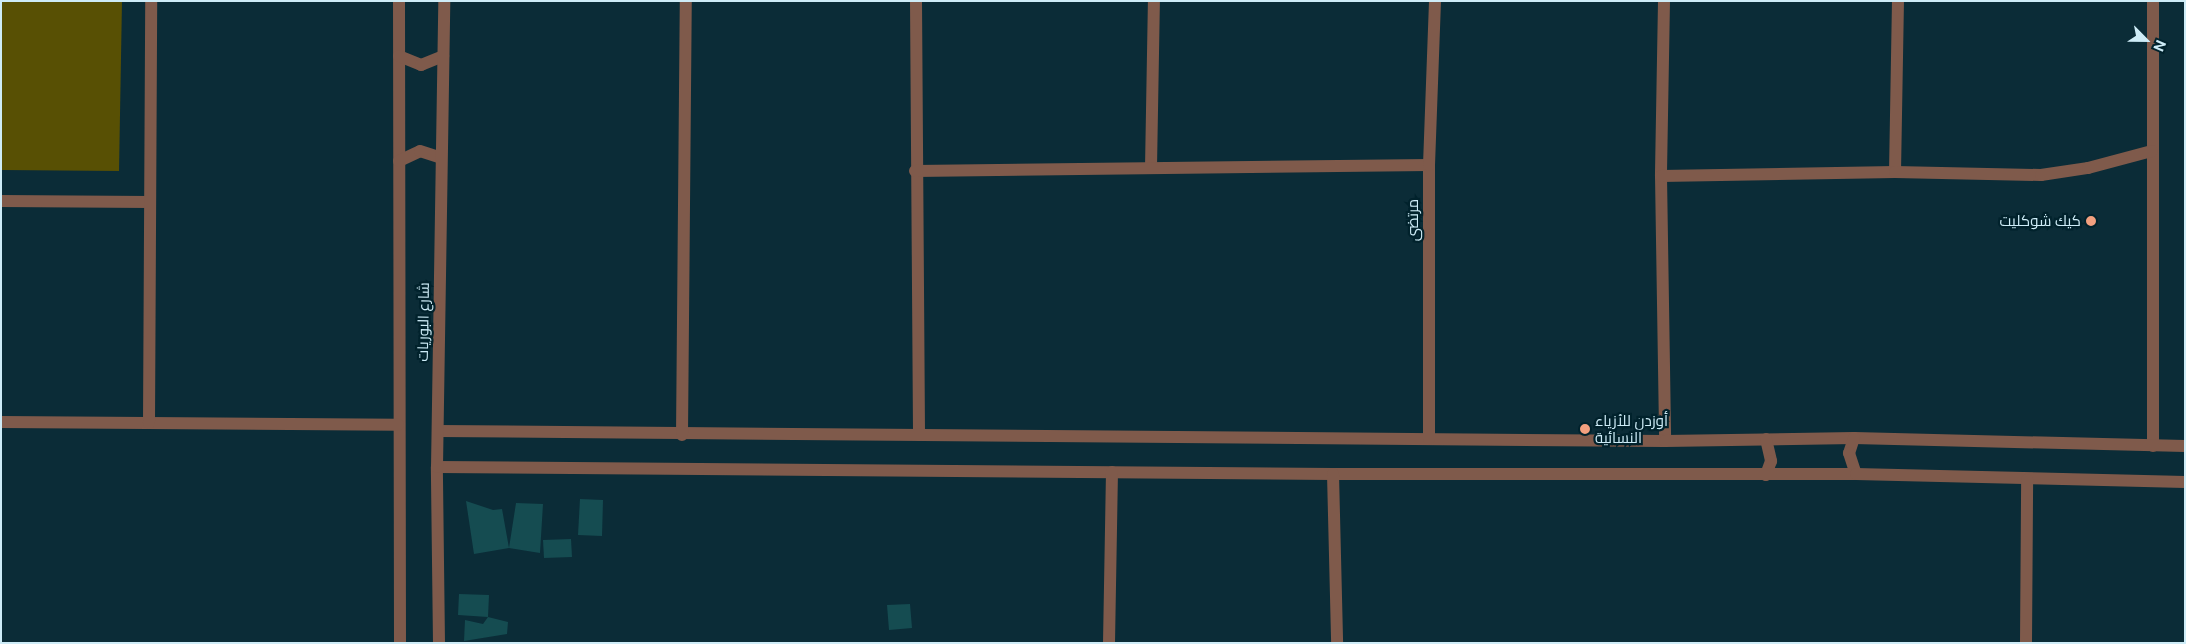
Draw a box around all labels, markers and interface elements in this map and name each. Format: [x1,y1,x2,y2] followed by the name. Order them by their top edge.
[2121,15,2171,65] north arrow
[2150,38,2169,54] text: N
[1404,199,1422,241] street label: مرتضى
[2000,212,2081,230] place label: كيك شوكليت
[2085,215,2097,227] marker: كيك شوكليت
[413,282,433,362] street label: شارع البوريات
[1595,411,1668,446] place label: أوزدن للأزياء النسائية
[1579,423,1591,435] marker: أوزدن للأزياء النسائية

